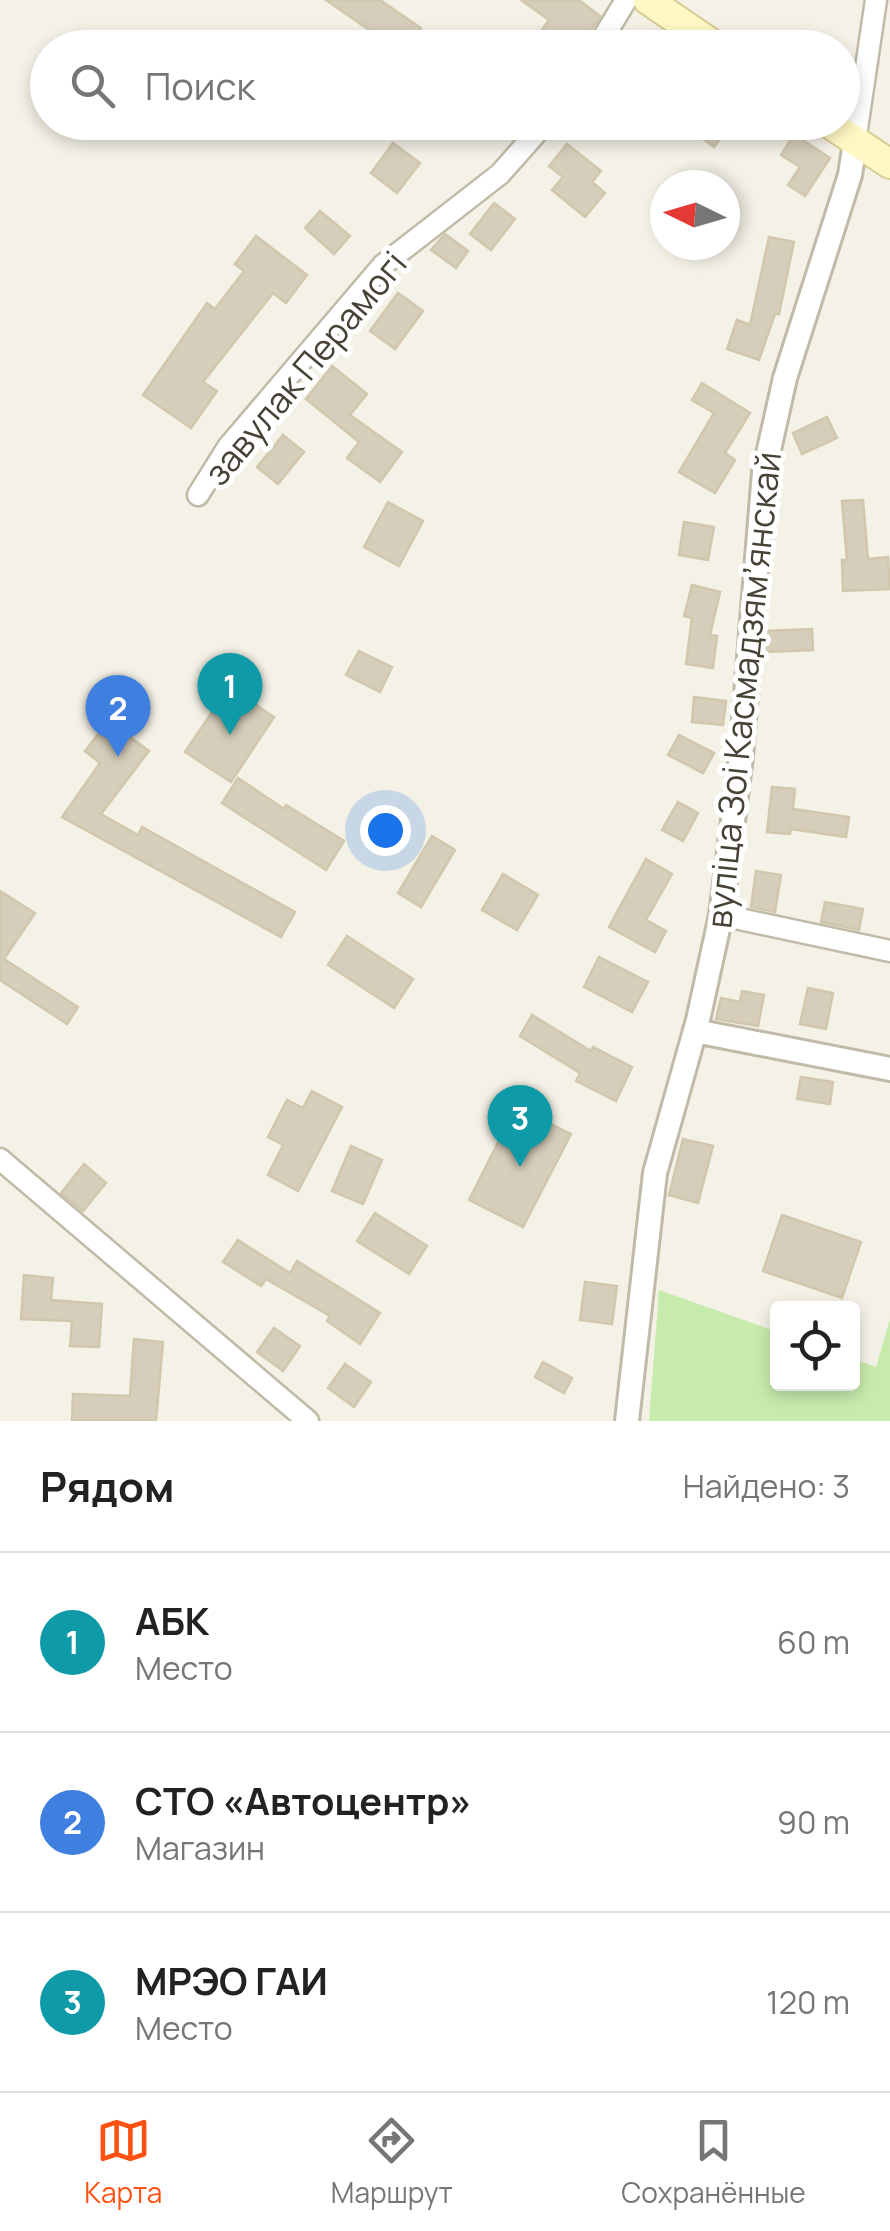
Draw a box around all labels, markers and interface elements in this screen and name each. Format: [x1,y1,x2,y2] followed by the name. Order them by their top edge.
[30,30,860,140] search box
[65,58,120,113] icon: search
[145,59,255,111] text: Поиск
[650,170,740,260] north arrow
[193,241,417,495] street label: завулак Перамогі
[694,449,792,931] street label: вуліца Зоі Касмадзямʼянскай
[198,652,262,735] pin: 1
[86,674,150,757] pin: 2
[360,805,411,856] your location
[488,1084,552,1167] pin: 3
[770,1301,860,1391] map controls
[770,1301,860,1391] button: locate
[40,1457,174,1515] text: Рядом
[683,1464,850,1508] text: Найдено: 3
[135,1594,209,1646] text: АБК
[65,1620,80,1664] text: 1
[777,1620,850,1664] text: 60 m
[135,1646,233,1690] text: Место
[135,1774,472,1826] text: СТО «Автоцентр»
[63,1800,82,1844] text: 2
[777,1800,850,1844] text: 90 m
[135,1826,265,1870] text: Магазин
[135,1954,328,2006] text: МРЭО ГАИ
[63,1980,82,2024] text: 3
[766,1980,850,2024] text: 120 m
[135,2006,233,2050] text: Место
[84,2113,162,2211] tab: Карта
[331,2113,453,2211] tab: Маршрут
[621,2113,806,2211] tab: Сохранённые

